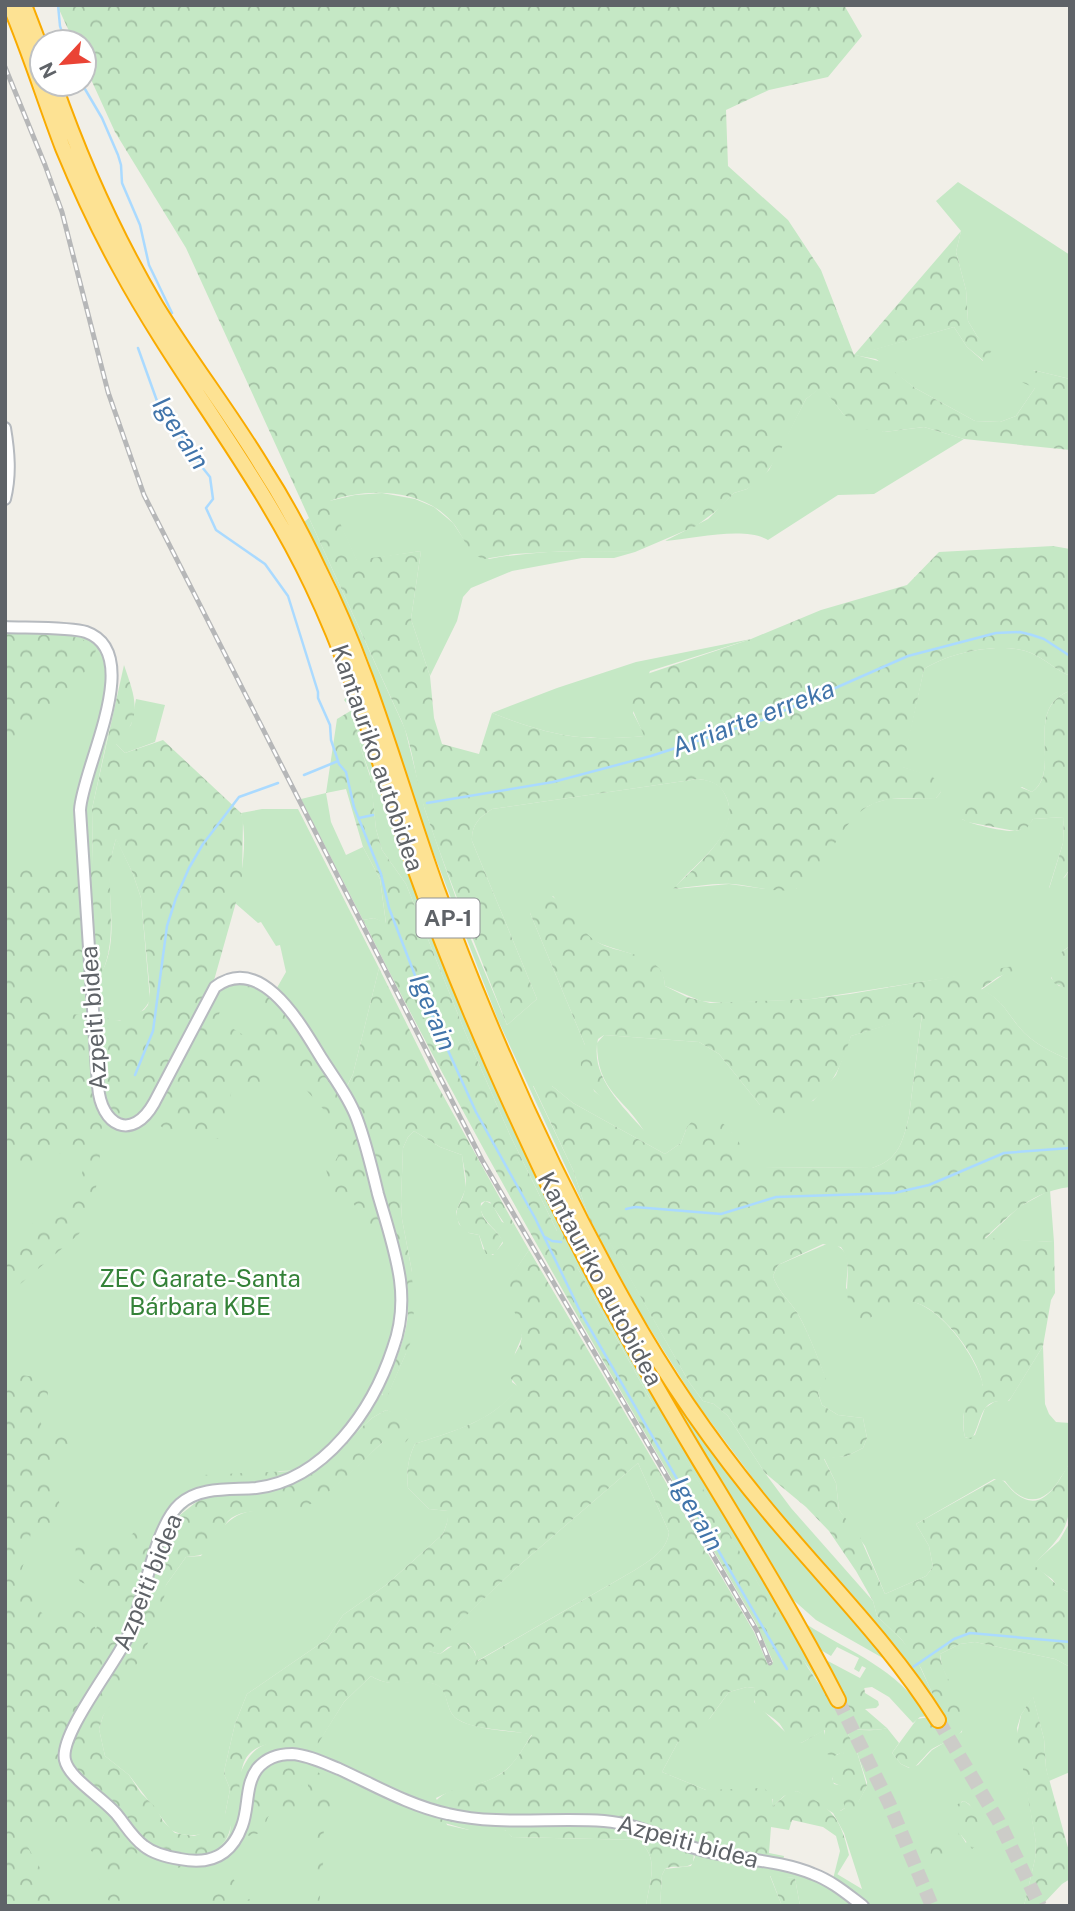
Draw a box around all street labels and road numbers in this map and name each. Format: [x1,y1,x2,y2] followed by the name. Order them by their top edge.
[326,641,430,875] street label: Kantauriko autobidea
[416,898,480,937] road number: AP-1
[74,945,112,1091] street label: Azpeiti bidea
[533,1167,669,1390] street label: Kantauriko autobidea
[107,1509,187,1654] street label: Azpeiti bidea
[615,1809,762,1873] street label: Azpeiti bidea

